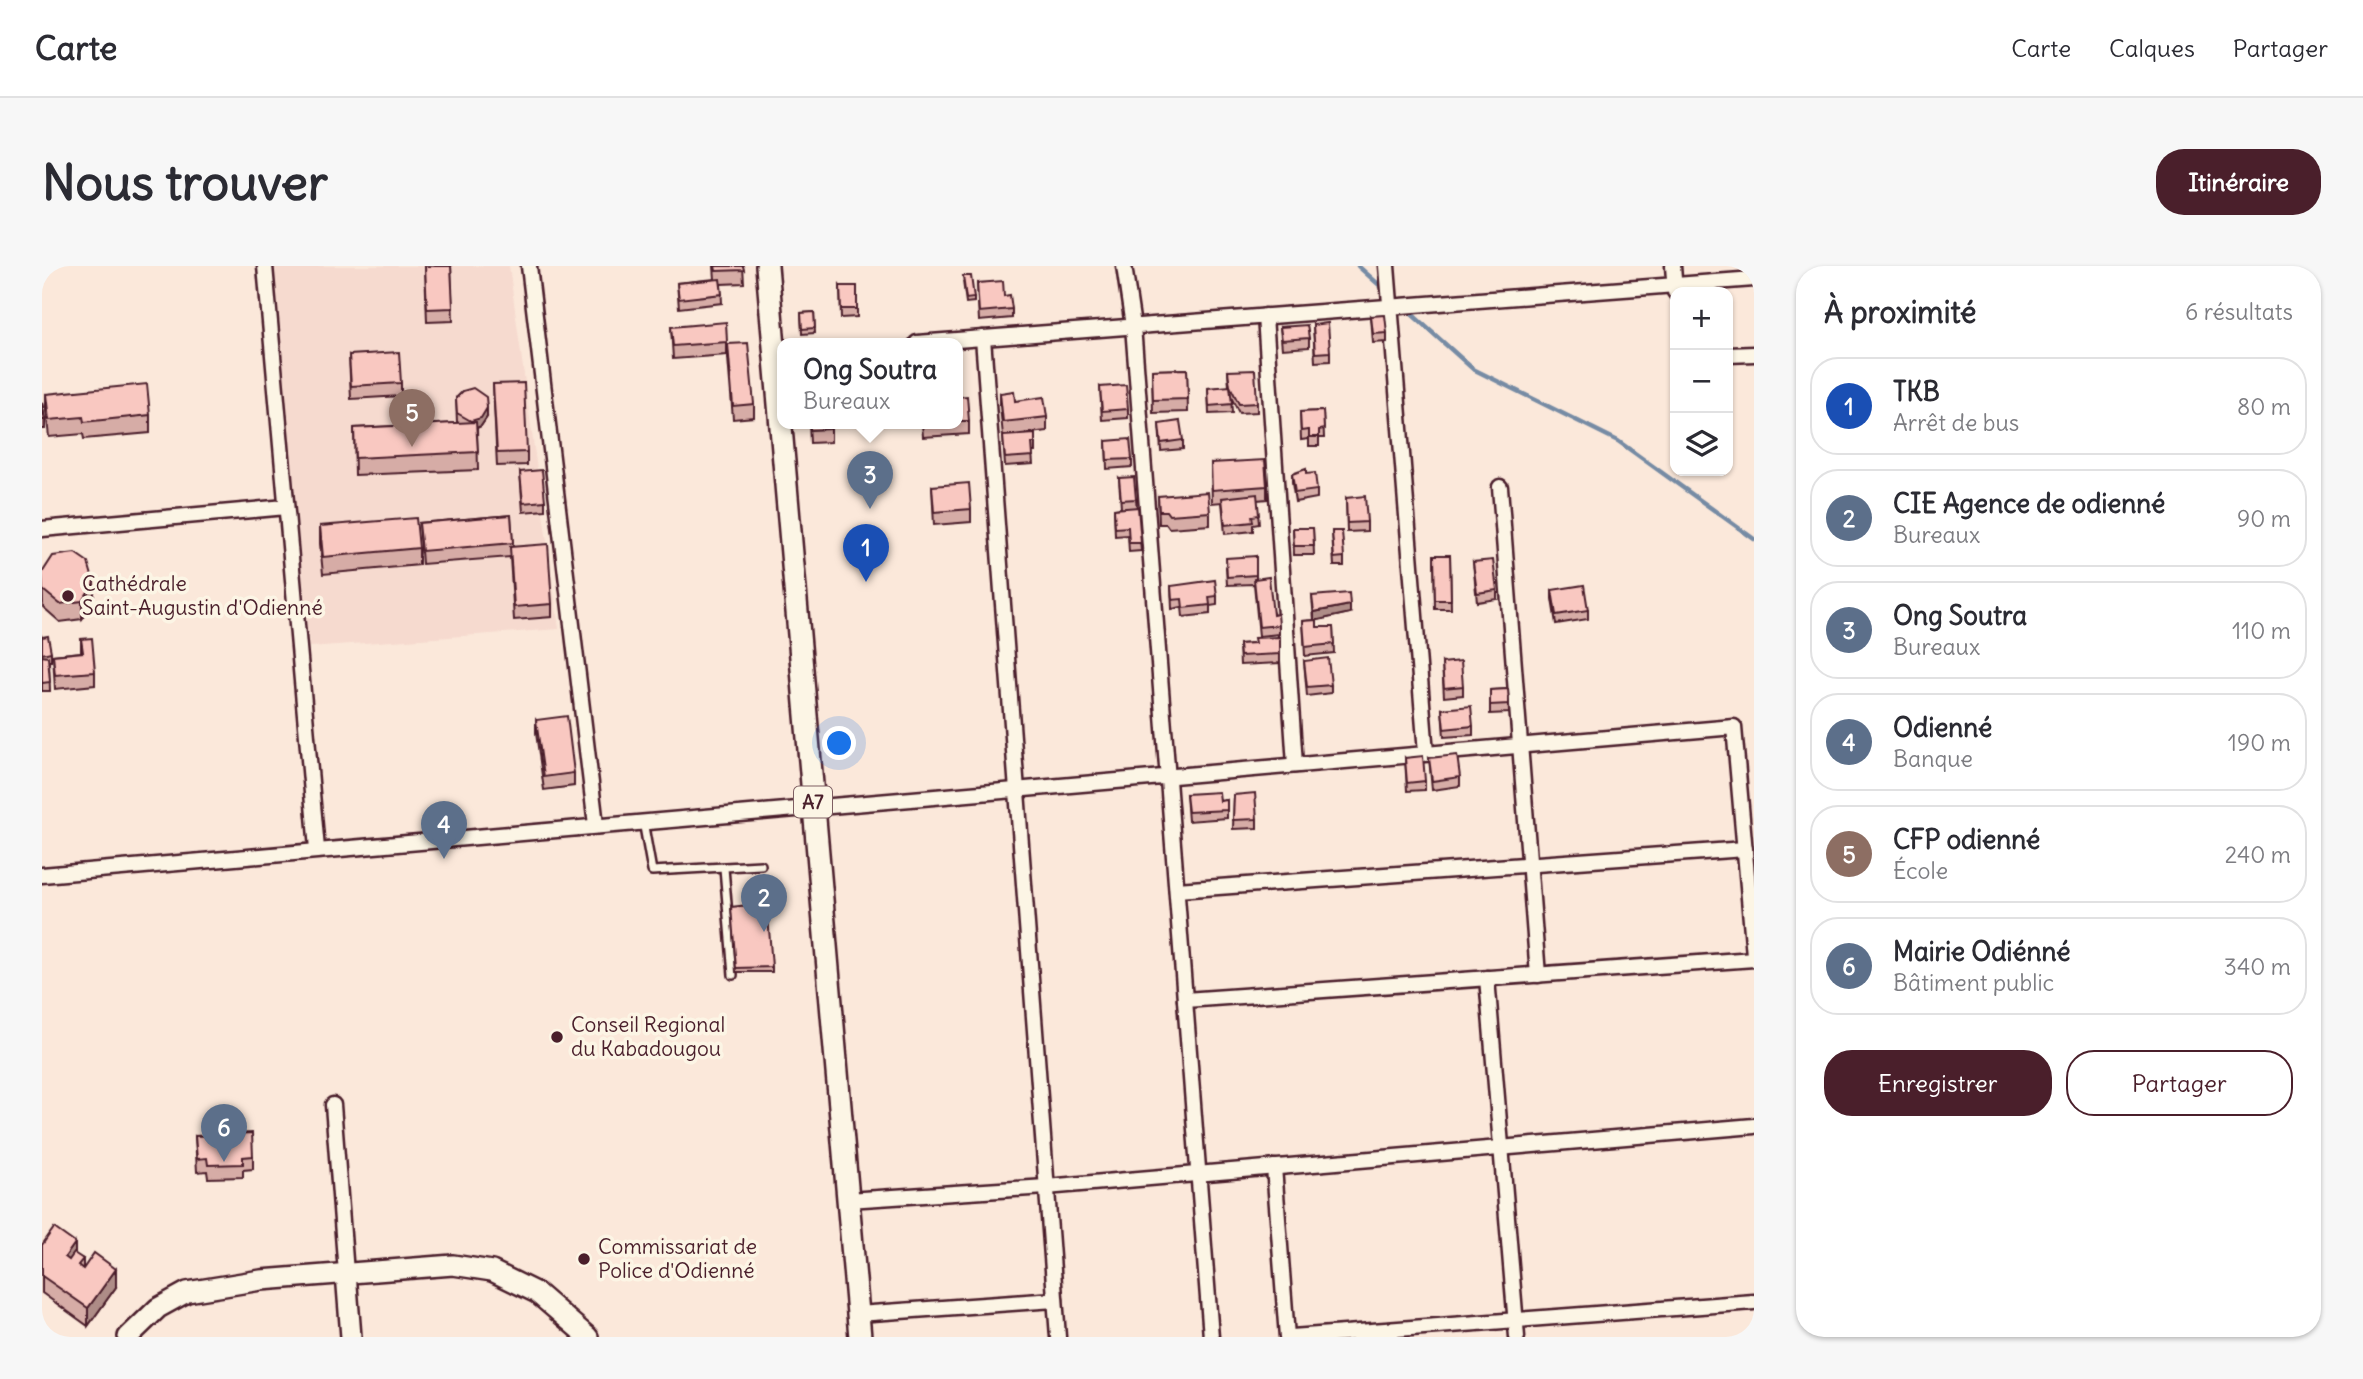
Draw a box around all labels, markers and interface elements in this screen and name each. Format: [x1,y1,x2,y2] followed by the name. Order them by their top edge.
[35,27,117,69] text: Carte
[2011,33,2071,63] text: Carte
[2109,33,2195,63] text: Calques
[2233,33,2328,63] text: Partager
[2156,149,2321,215] button: Itinéraire
[42,152,328,213] text: Nous trouver
[1670,287,1733,476] map controls
[1670,287,1733,350] button: +
[1824,293,1976,331] text: À proximité
[2185,297,2293,326] text: 6 résultats
[777,338,963,429] popup
[1670,350,1733,413] button: −
[803,353,937,386] text: Ong Soutra
[1893,375,1940,408] text: TKB
[803,386,890,415] text: Bureaux
[389,389,435,447] pin: 5
[1844,392,1854,421] text: 1
[2237,392,2291,421] text: 80 m
[1893,408,2019,437] text: Arrêt de bus
[1670,413,1733,476] button: layers
[847,451,893,509] pin: 3
[1893,487,2165,520] text: CIE Agence de odienné
[1843,504,1855,533] text: 2
[2237,504,2291,533] text: 90 m
[1893,520,1980,549] text: Bureaux
[843,524,889,582] pin: 1
[82,570,323,621] place label: Cathédrale Saint-Augustin d'Odienné
[60,588,76,604] marker: Cathédrale Saint-Augustin d'Odienné
[1893,599,2027,632] text: Ong Soutra
[1842,616,1856,645] text: 3
[2232,616,2291,645] text: 110 m
[1893,632,1980,661] text: Bureaux
[1893,711,1992,744] text: Odienné
[822,726,856,760] your location
[1842,728,1856,757] text: 4
[2228,728,2291,757] text: 190 m
[1893,744,1973,773] text: Banque
[794,786,832,818] road number: A7
[421,801,467,859] pin: 4
[1893,823,2040,856] text: CFP odienné
[1842,840,1856,869] text: 5
[2225,840,2291,869] text: 240 m
[1893,856,1948,885] text: École
[741,874,787,932] pin: 2
[1893,935,2071,968] text: Mairie Odiénné
[1842,952,1856,981] text: 6
[2224,952,2291,981] text: 340 m
[1893,968,2054,997] text: Bâtiment public
[571,1011,725,1062] place label: Conseil Regional du Kabadougou
[549,1029,565,1045] marker: Conseil Regional du Kabadougou
[1824,1050,2052,1116] button: Enregistrer
[2066,1050,2293,1116] button: Partager
[201,1104,247,1162] pin: 6
[598,1233,757,1284] place label: Commissariat de Police d'Odienné
[576,1251,592,1267] marker: Commissariat de Police d'Odienné

